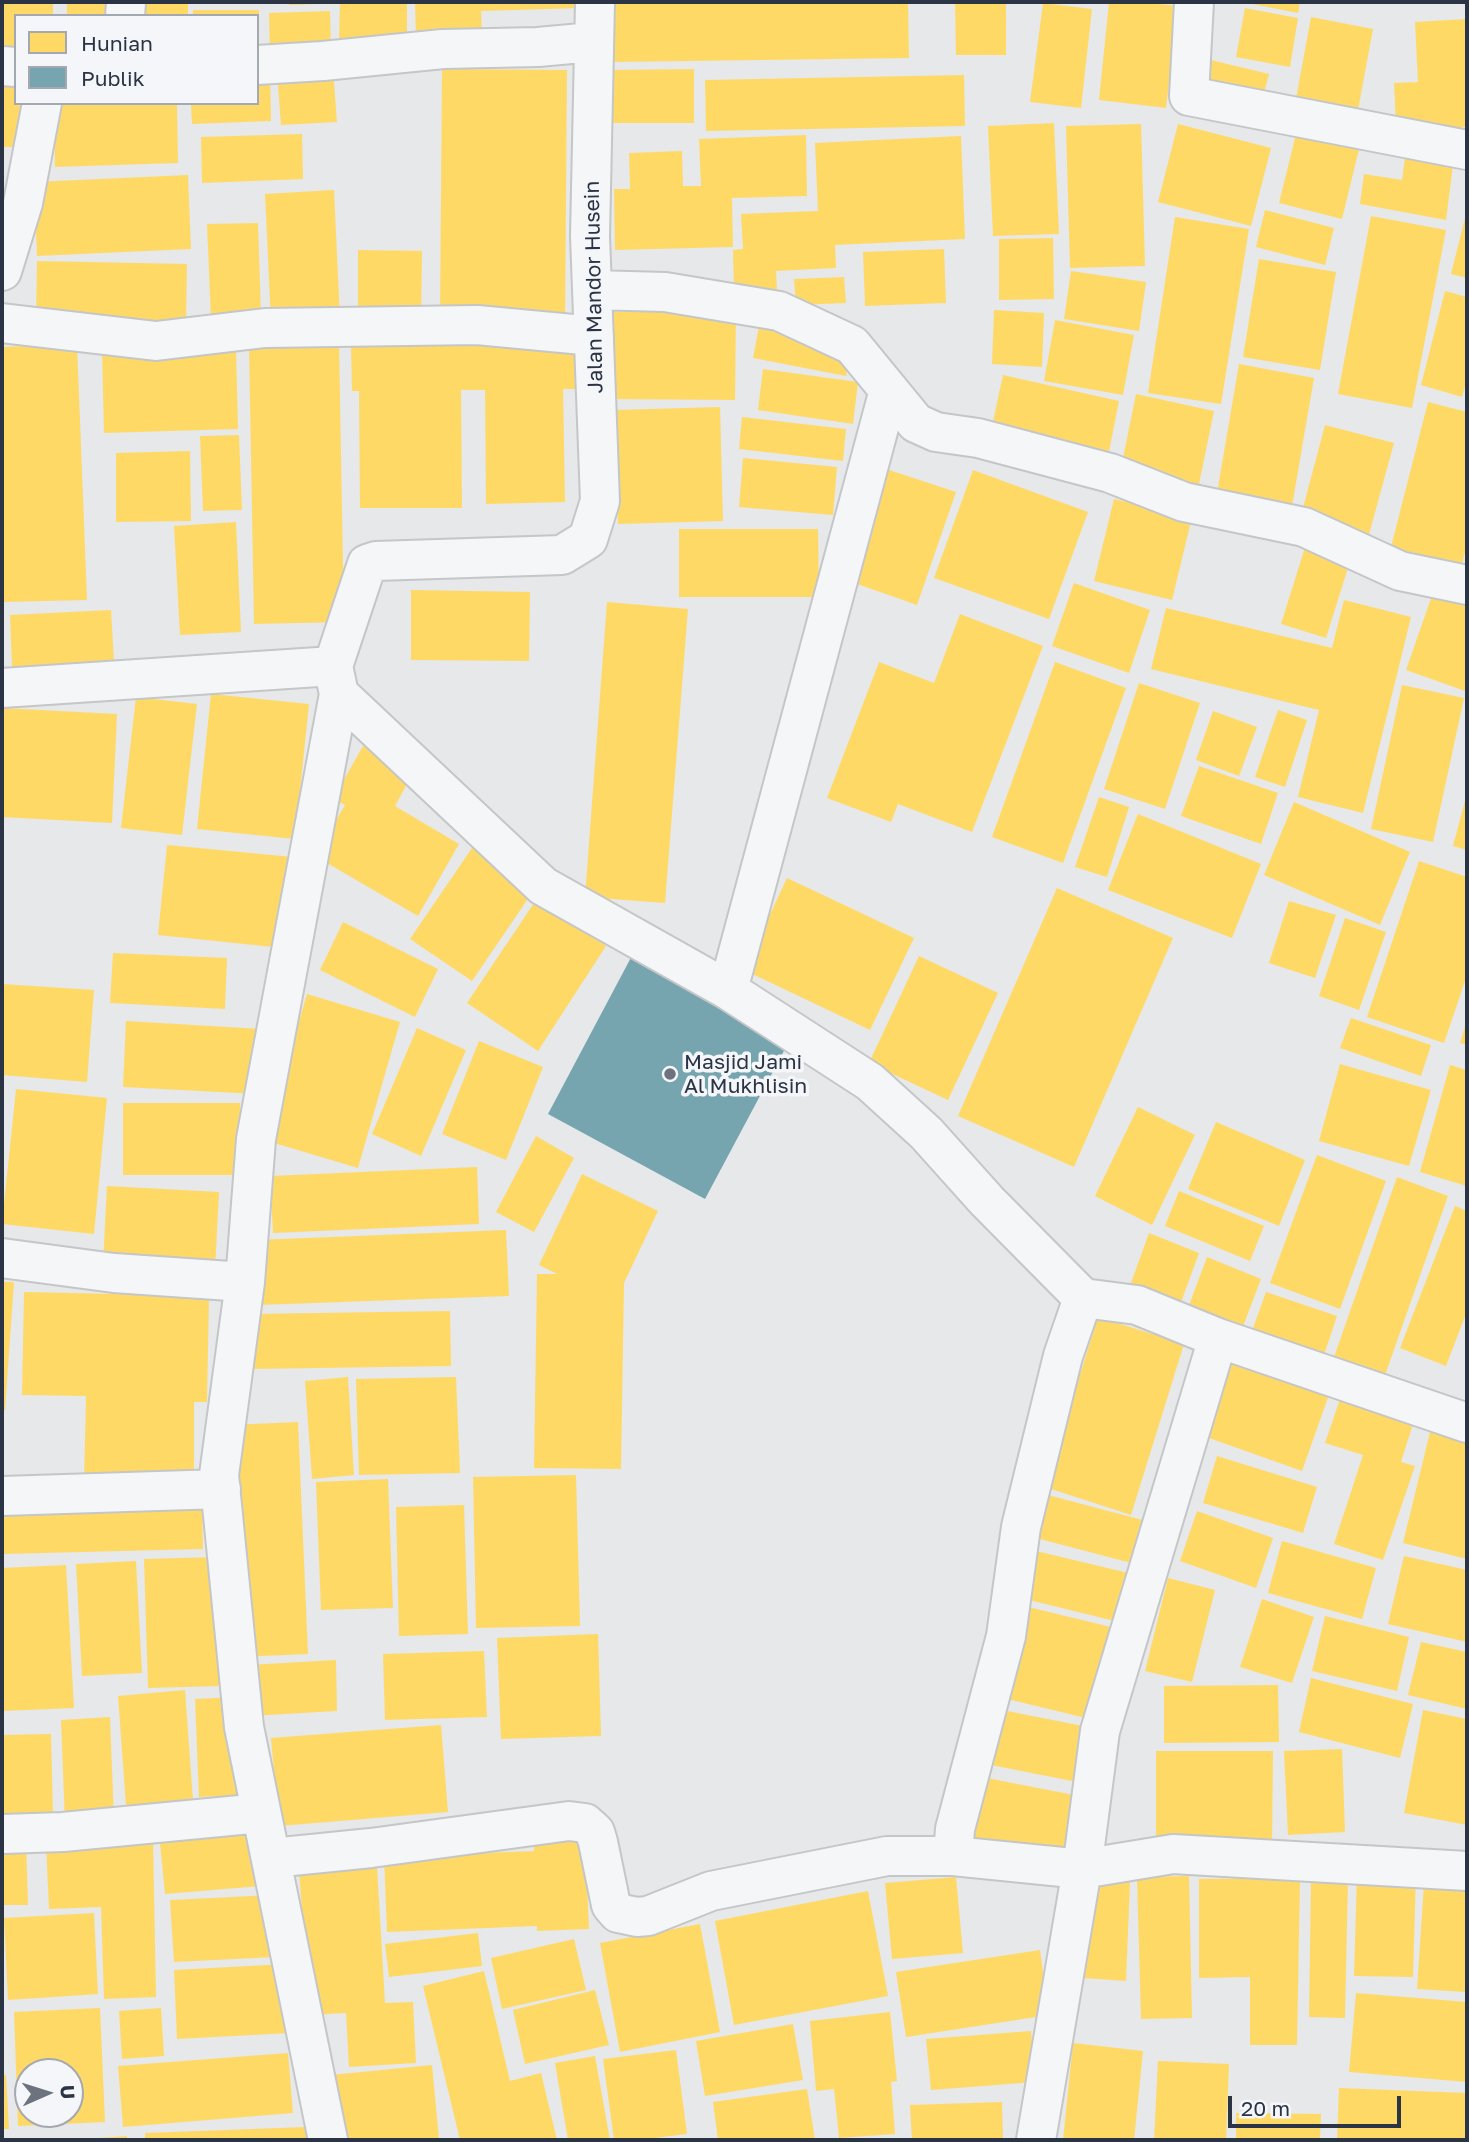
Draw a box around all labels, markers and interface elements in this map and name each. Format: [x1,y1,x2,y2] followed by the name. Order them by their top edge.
[14,14,259,105] legend
[81,30,153,56] text: Hunian
[81,65,145,91] text: Publik
[580,181,608,393] street label: Jalan Mandor Husein
[684,1049,807,1099] place label: Masjid Jami Al Mukhlisin
[662,1066,678,1082] marker: Masjid Jami Al Mukhlisin
[14,2058,84,2128] north arrow
[1231,2082,1404,2126] scale bar
[57,2084,80,2100] text: U
[1241,2095,1290,2121] text: 20 m

